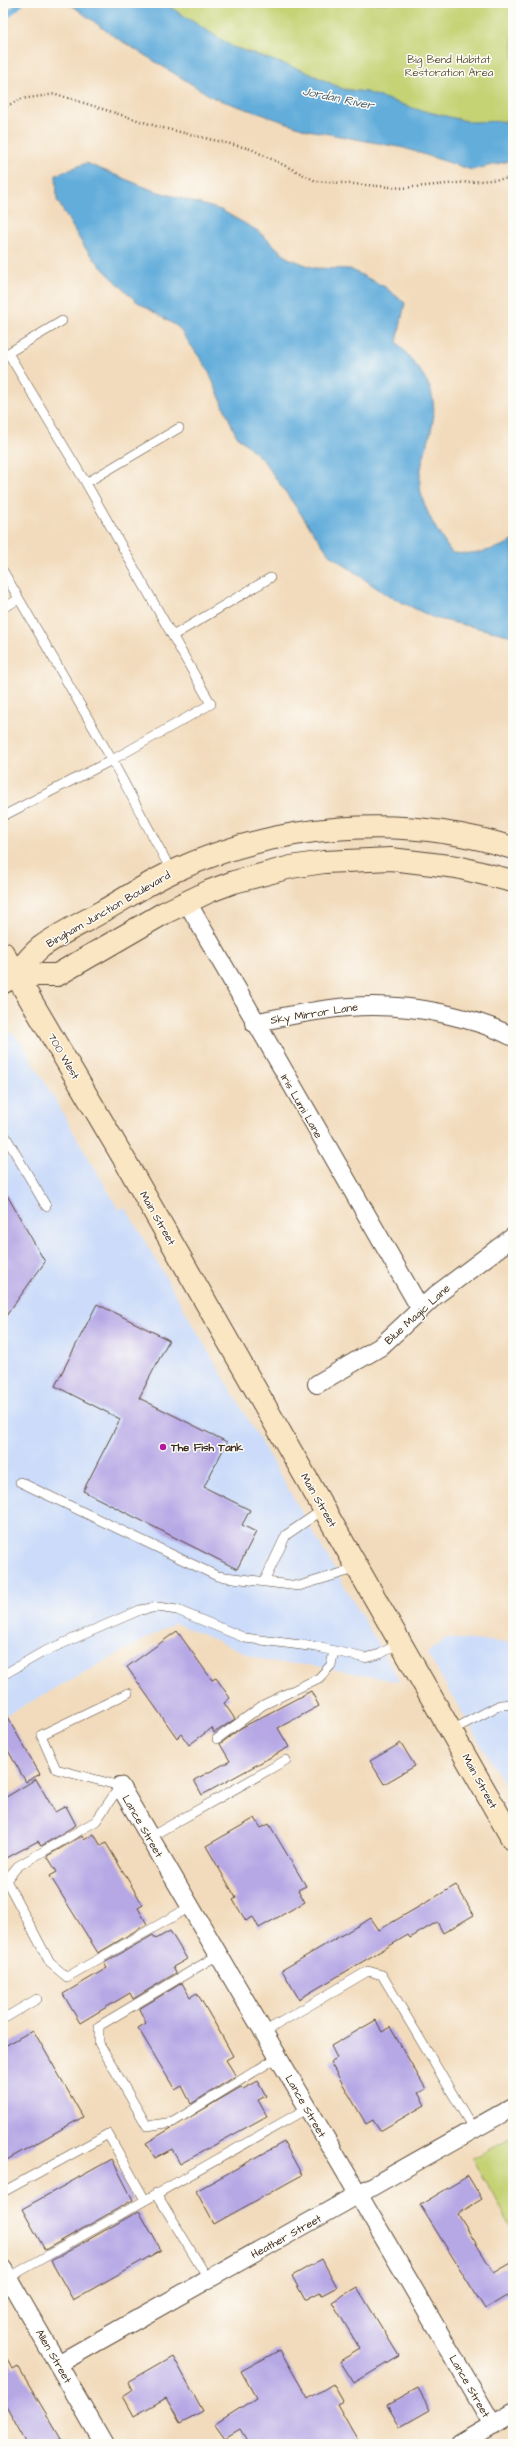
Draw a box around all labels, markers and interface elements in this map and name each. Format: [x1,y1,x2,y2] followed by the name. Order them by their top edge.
[405,52,494,80] park label: Big Bend Habitat Restoration Area
[301,83,376,115] water label: Jordan River
[43,868,174,952] street label: Bingham Junction Boulevard
[269,999,359,1029] street label: Sky Mirror Lane
[44,1030,83,1083] street label: 700 West
[277,1071,326,1141] street label: Iris Lumi Lane
[136,1188,179,1249] street label: Main Street
[381,1281,454,1349] street label: Blue Magic Lane
[170,1440,243,1455] place label: The Fish Tank
[158,1442,168,1452] marker: The Fish Tank
[297,1470,340,1531] street label: Main Street
[458,1751,501,1812] street label: Main Street
[119,1792,167,1861] street label: Lance Street
[282,2072,330,2141] street label: Lance Street
[248,2211,325,2262] street label: Heather Street
[32,2326,75,2387] street label: Allen Street
[446,2352,494,2421] street label: Lance Street

